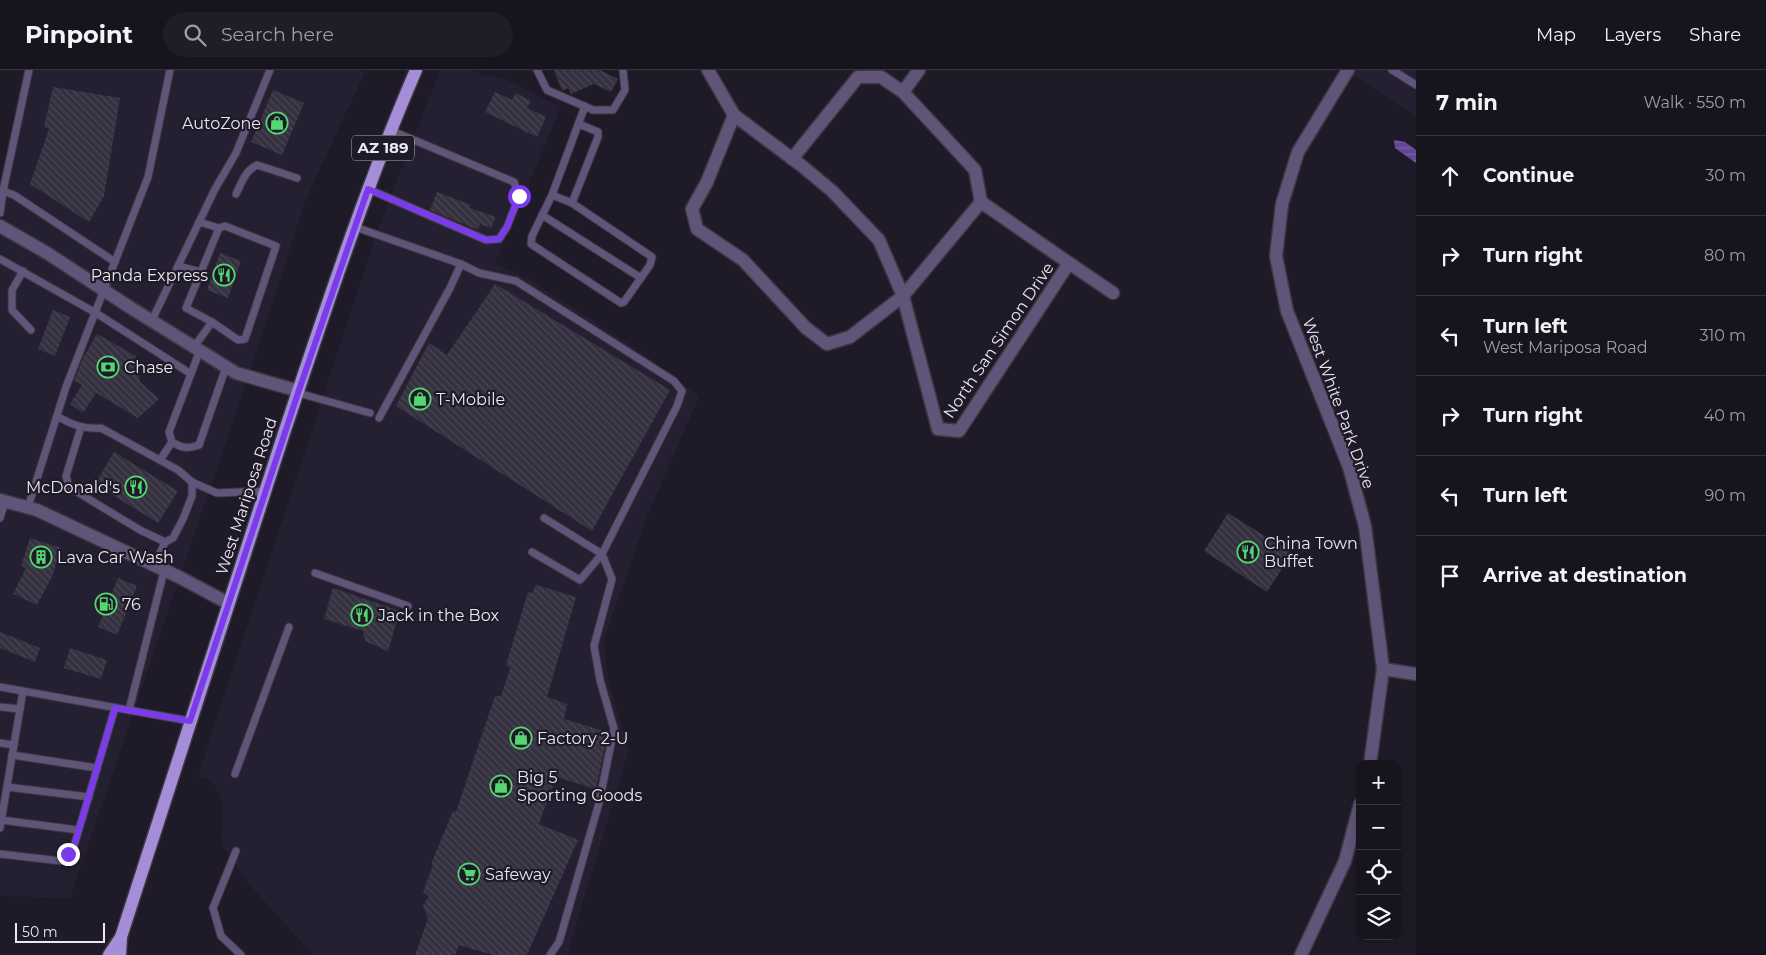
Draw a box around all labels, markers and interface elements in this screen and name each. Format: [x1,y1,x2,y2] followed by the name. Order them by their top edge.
[163,12,513,57] search box
[25,20,133,49] text: Pinpoint
[181,21,209,49] icon: search
[221,23,334,46] text: Search here
[1536,24,1576,46] text: Map
[1604,24,1661,46] text: Layers
[1689,24,1741,46] text: Share
[1436,90,1498,115] text: 7 min
[1644,93,1746,112] text: Walk · 550 m
[265,111,289,135] shop icon: AutoZone
[182,114,261,133] place label: AutoZone
[352,136,414,160] road number: AZ 189
[1436,162,1464,190] icon: ahead
[1483,164,1574,187] text: Continue
[1705,166,1746,185] text: 30 m
[508,185,531,208] route start
[1436,242,1464,270] icon: right
[1483,244,1583,267] text: Turn right
[1704,246,1746,265] text: 80 m
[939,259,1058,422] street label: North San Simon Drive
[212,263,236,287] restaurant icon: Panda Express
[91,266,208,285] place label: Panda Express
[1299,315,1378,491] street label: West White Park Drive
[1483,315,1568,338] text: Turn left
[1436,322,1464,350] icon: left
[1699,326,1746,345] text: 310 m
[1483,338,1648,357] text: West Mariposa Road
[96,355,120,379] bank icon: Chase
[124,358,173,377] place label: Chase
[408,387,432,411] shop icon: T-Mobile
[436,390,505,409] place label: T-Mobile
[1436,402,1464,430] icon: right
[1483,404,1583,427] text: Turn right
[1704,406,1746,425] text: 40 m
[212,415,281,577] street label: West Mariposa Road
[124,475,148,499] restaurant icon: McDonald's
[26,478,120,497] place label: McDonald's
[1436,482,1464,510] icon: left
[1483,484,1568,507] text: Turn left
[1704,486,1746,505] text: 90 m
[1264,534,1358,571] place label: China Town Buffet
[1236,540,1260,564] restaurant icon: China Town Buffet
[29,545,53,569] building icon: Lava Car Wash
[57,548,174,567] place label: Lava Car Wash
[1436,562,1464,590] icon: arrive
[1483,564,1687,587] text: Arrive at destination
[94,592,118,616] fuel station icon: 76
[122,595,141,614] place label: 76
[350,603,374,627] restaurant icon: Jack in the Box
[377,606,499,625] place label: Jack in the Box
[509,726,533,750] shop icon: Factory 2-U
[537,729,629,748] place label: Factory 2-U
[1356,760,1401,940] map controls
[1356,760,1401,805] button: +
[517,768,642,805] place label: Big 5 Sporting Goods
[489,774,513,798] shop icon: Big 5 Sporting Goods
[1356,805,1401,850] button: −
[57,843,80,866] route end
[1356,850,1401,895] button: locate
[457,862,481,886] supermarket icon: Safeway
[485,865,551,884] place label: Safeway
[1356,895,1401,940] button: layers
[15,920,105,943] scale bar
[22,923,58,941] text: 50 m

